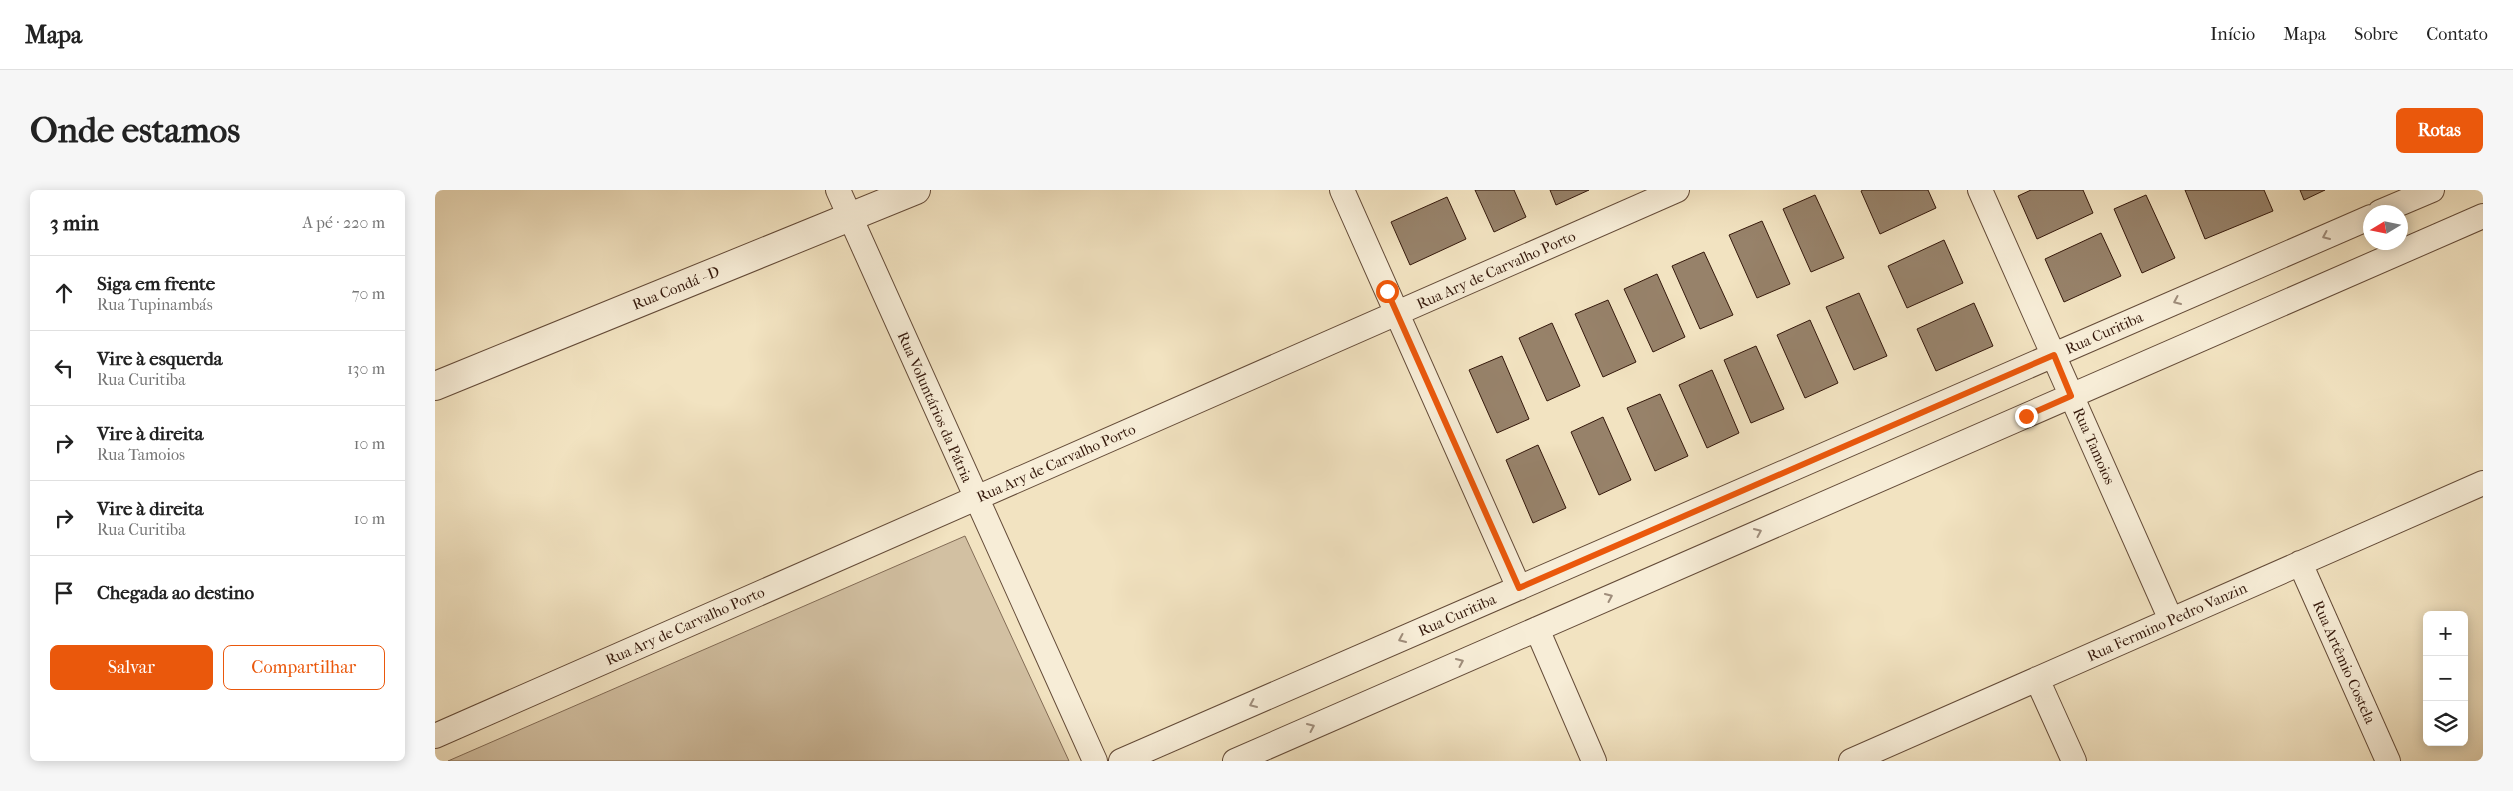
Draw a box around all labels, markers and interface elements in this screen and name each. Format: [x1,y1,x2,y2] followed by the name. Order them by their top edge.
[25,21,82,49] text: Mapa
[2210,24,2255,45] text: Início
[2283,24,2326,45] text: Mapa
[2354,24,2398,45] text: Sobre
[2426,24,2488,45] text: Contato
[2396,108,2483,153] button: Rotas
[30,110,240,151] text: Onde estamos
[2363,205,2408,250] north arrow
[50,211,99,235] text: 3 min
[302,213,385,232] text: A pé · 220 m
[1414,227,1579,313] street label: Rua Ary de Carvalho Porto
[2322,230,2331,241] one-way arrow
[630,262,722,314] street label: Rua Condá - D
[97,273,215,295] text: Siga em frente
[50,279,78,307] icon: ahead
[1376,280,1399,303] route start
[352,284,385,303] text: 70 m
[97,295,213,314] text: Rua Tupinambás
[2173,295,2182,306] one-way arrow
[2062,307,2147,358] street label: Rua Curitiba
[894,329,977,486] street label: Rua Voluntários da Pátria
[97,348,223,370] text: Vire à esquerda
[50,354,78,382] icon: left
[347,359,385,378] text: 130 m
[97,370,186,389] text: Rua Curitiba
[2015,405,2038,428] route end
[2069,405,2119,488] street label: Rua Tamoios
[974,420,1139,506] street label: Rua Ary de Carvalho Porto
[97,423,204,445] text: Vire à direita
[50,429,78,457] icon: right
[354,434,385,453] text: 10 m
[97,445,185,464] text: Rua Tamoios
[97,498,204,520] text: Vire à direita
[50,504,78,532] icon: right
[354,509,385,528] text: 10 m
[97,520,186,539] text: Rua Curitiba
[1753,528,1762,539] one-way arrow
[2084,578,2250,665] street label: Rua Fermino Pedro Vanzin
[50,579,78,607] icon: arrive
[97,582,254,604] text: Chegada ao destino
[603,583,768,669] street label: Rua Ary de Carvalho Porto
[1415,589,1500,640] street label: Rua Curitiba
[1604,593,1613,604] one-way arrow
[2309,598,2380,727] street label: Rua Artêmio Costela
[2423,611,2468,746] map controls
[2423,611,2468,656] button: +
[1398,632,1407,643] one-way arrow
[50,645,213,690] button: Salvar
[223,645,385,690] button: Compartilhar
[2423,656,2468,701] button: −
[1455,658,1464,669] one-way arrow
[1249,697,1258,708] one-way arrow
[2423,701,2468,746] button: layers
[1306,723,1315,734] one-way arrow

